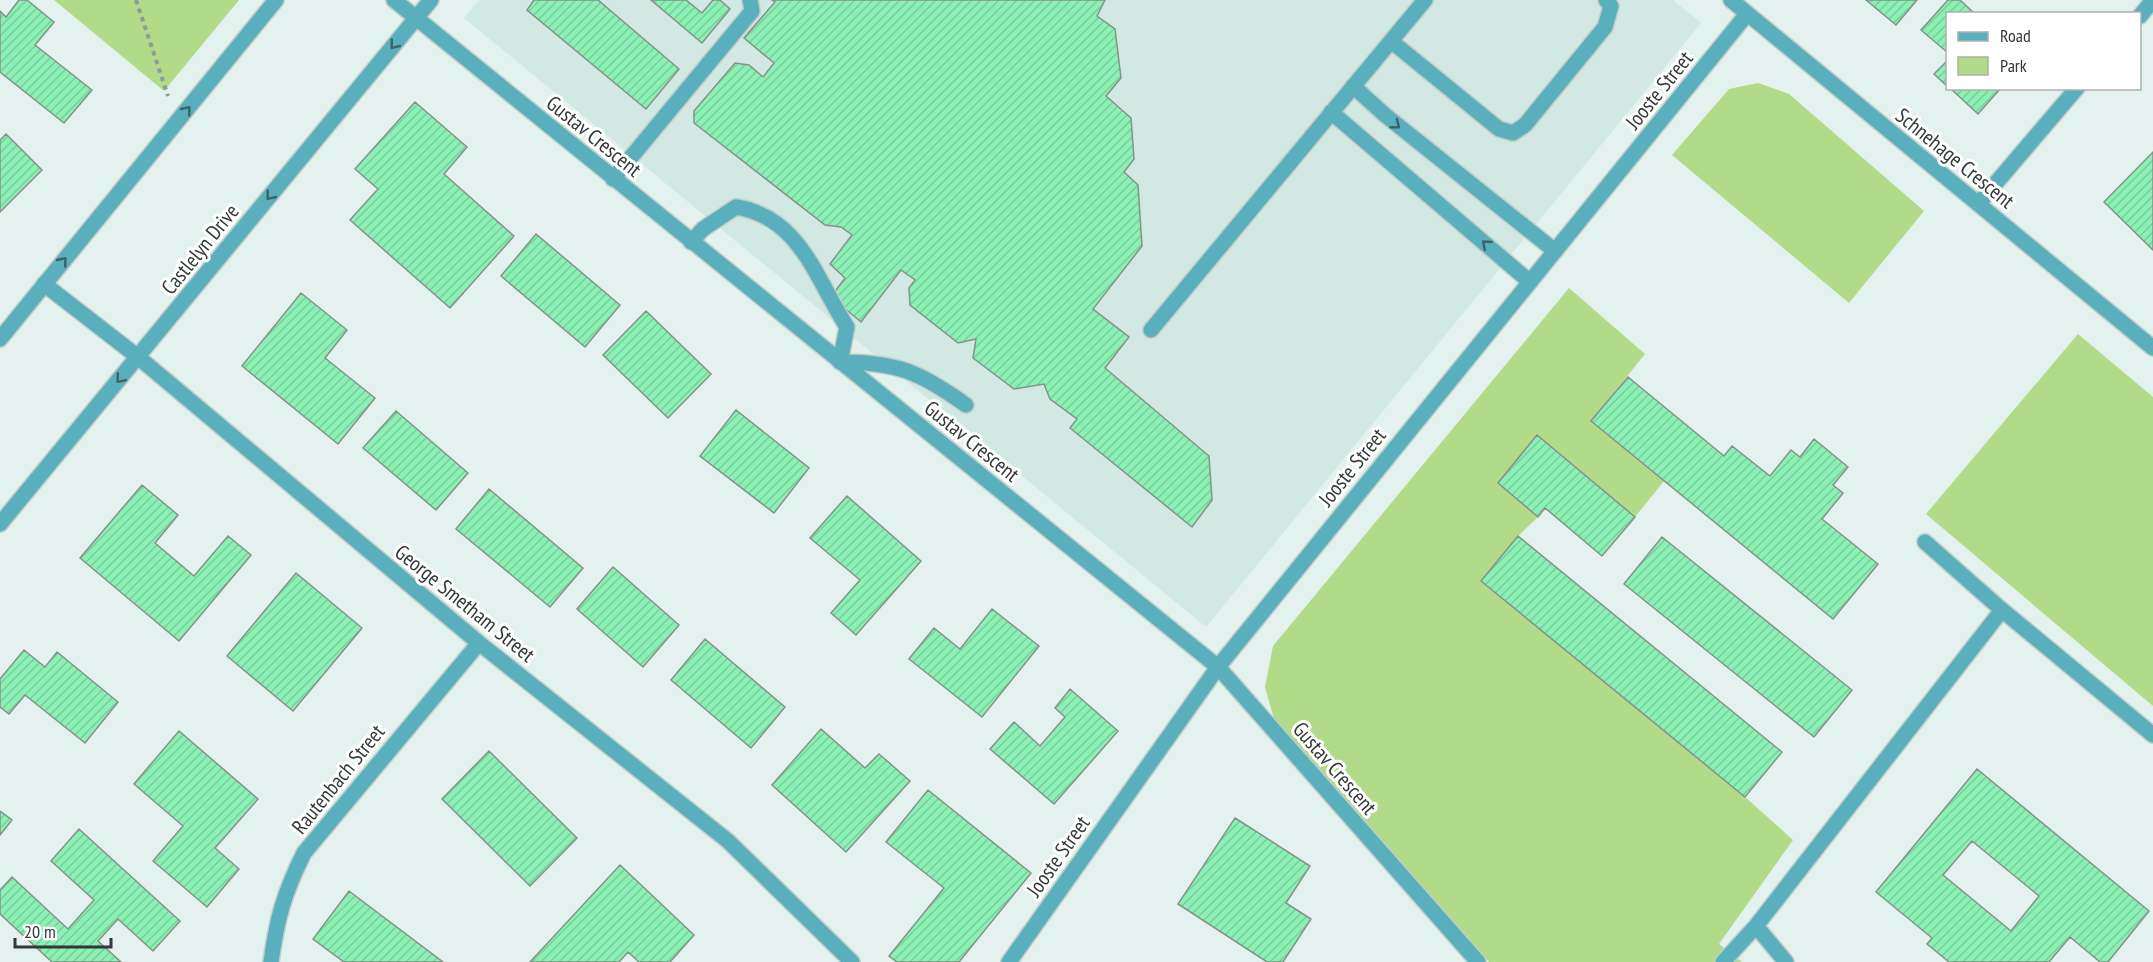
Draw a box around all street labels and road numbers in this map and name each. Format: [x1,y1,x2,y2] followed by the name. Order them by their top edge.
[1619,45,1699,135] street label: Jooste Street
[541,90,647,183] street label: Gustav Crescent
[1890,102,2020,214] street label: Schnehage Crescent
[155,198,245,300] street label: Castlelyn Drive
[919,395,1025,488] street label: Gustav Crescent
[1312,422,1392,512] street label: Jooste Street
[390,538,541,668] street label: George Smetham Street
[1287,716,1383,820] street label: Gustav Crescent
[286,719,391,839] street label: Rautenbach Street
[1020,810,1096,902] street label: Jooste Street

